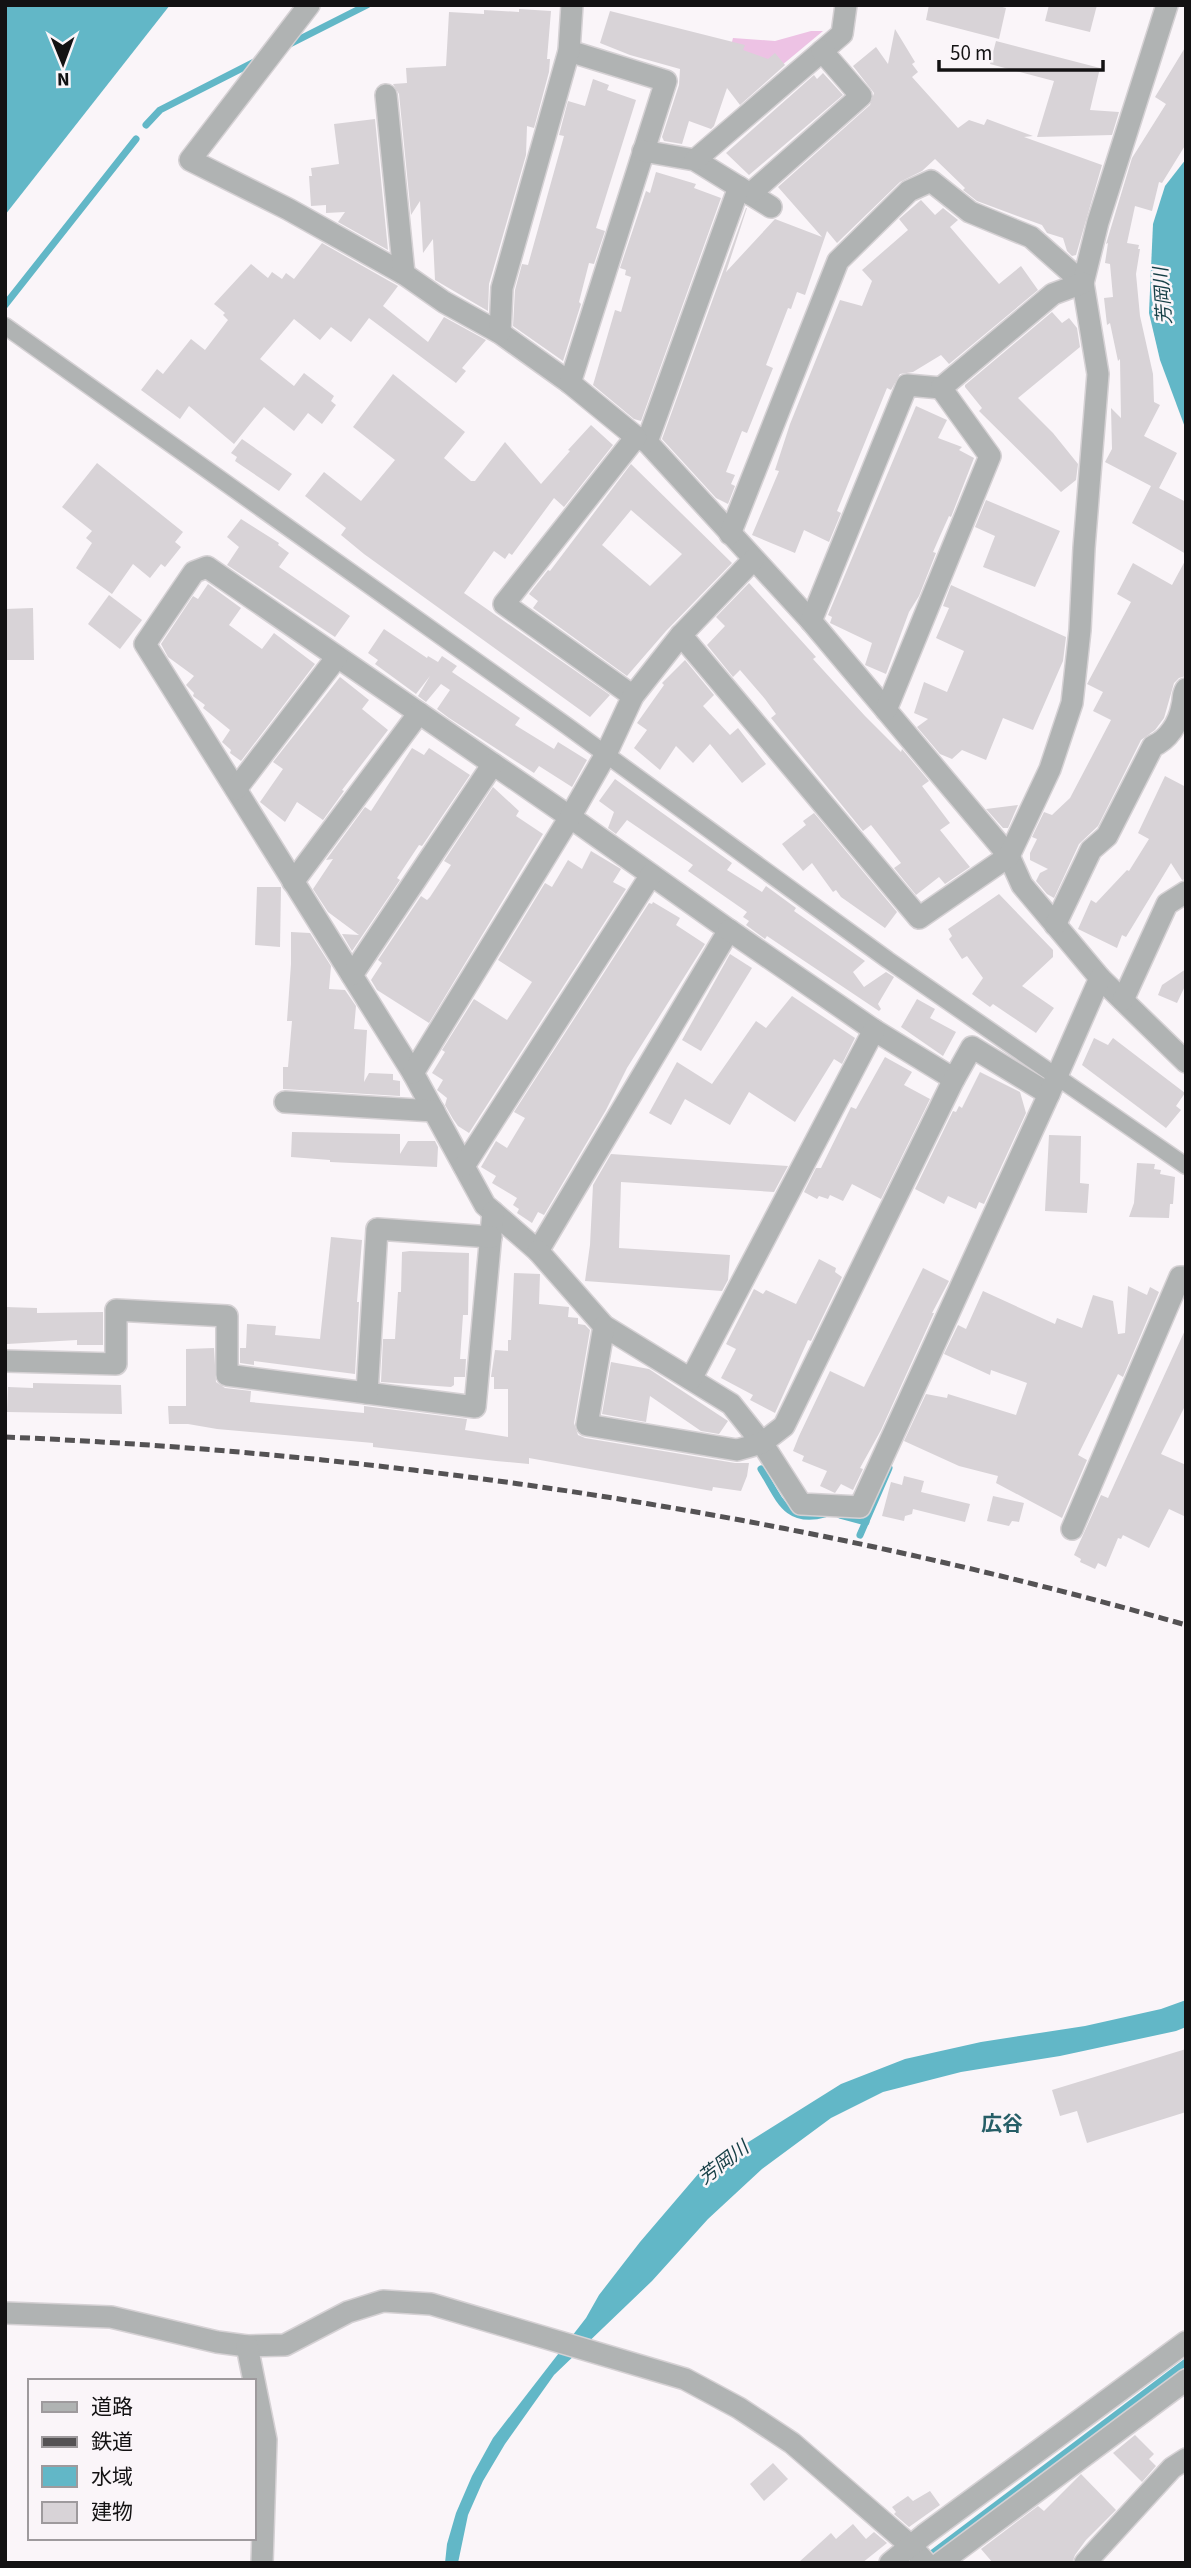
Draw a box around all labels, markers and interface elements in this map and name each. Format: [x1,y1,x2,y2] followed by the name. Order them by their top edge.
[28,28,98,98] north arrow
[939,28,1104,72] scale bar
[950,38,992,68] text: 50 m
[57,65,70,92] text: N
[1148,265,1179,325] water label: 芳岡川
[981,2109,1023,2139] district label: 広谷
[693,2134,756,2191] water label: 芳岡川
[28,2379,256,2540] legend
[91,2392,133,2422] text: 道路
[91,2427,133,2457] text: 鉄道
[91,2462,133,2492] text: 水域
[91,2497,133,2527] text: 建物

